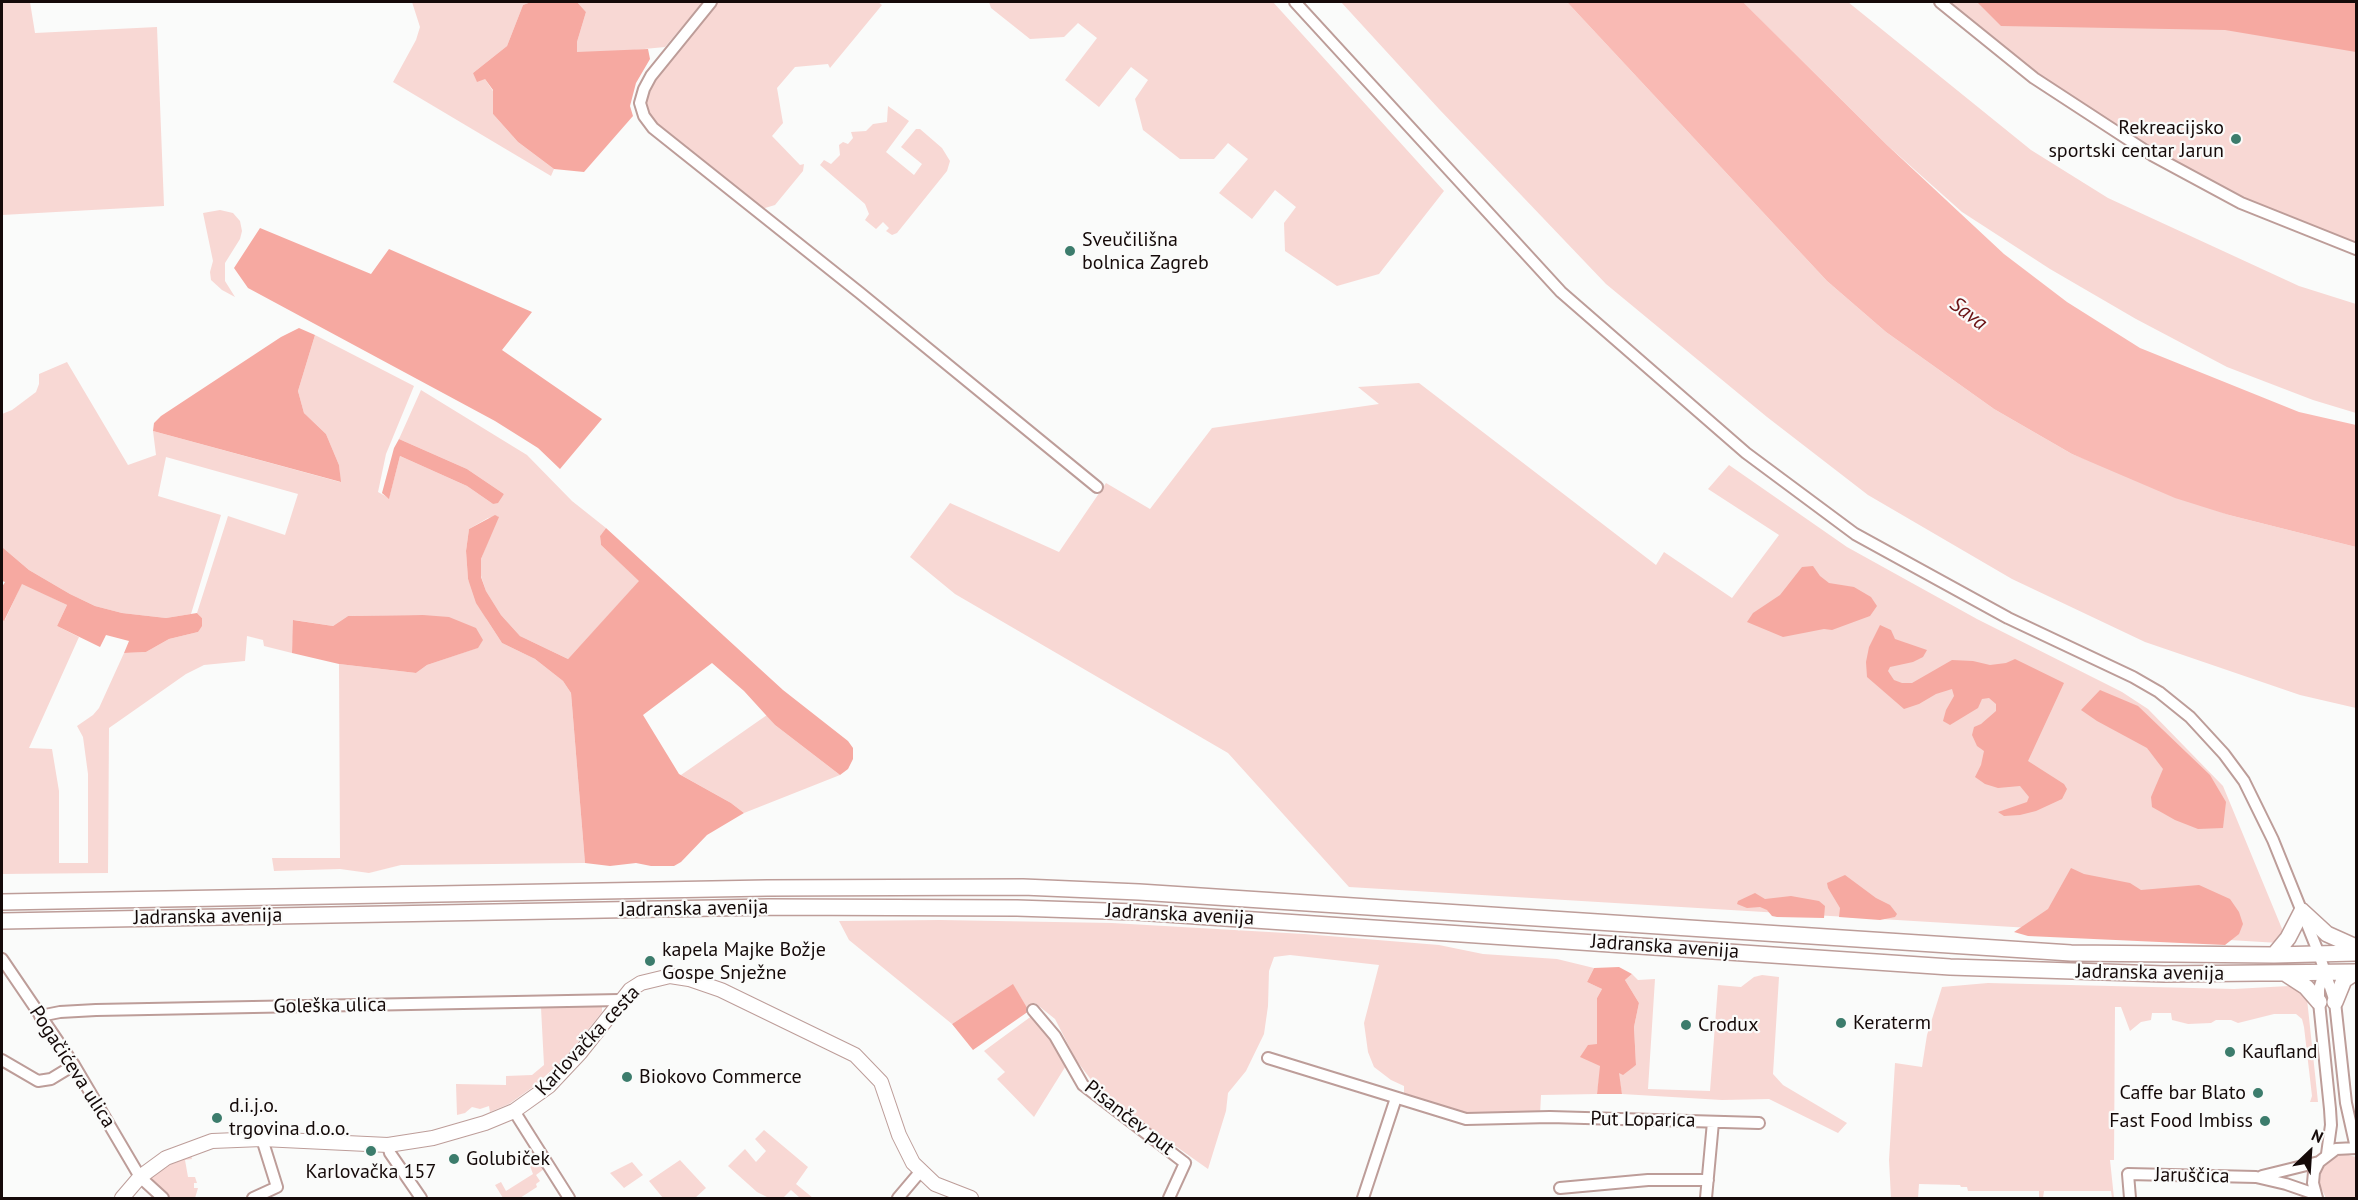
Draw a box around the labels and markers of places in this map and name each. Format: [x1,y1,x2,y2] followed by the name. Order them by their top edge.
[2048,116,2224,163] place label: Rekreacijsko sportski centar Jarun
[2229,132,2243,146] marker: Rekreacijsko sportski centar Jarun
[1082,228,1209,275] place label: Sveučilišna bolnica Zagreb
[1063,244,1077,258] marker: Sveučilišna bolnica Zagreb
[662,938,826,985] place label: kapela Majke Božje Gospe Snježne
[643,954,657,968] marker: kapela Majke Božje Gospe Snježne
[1853,1011,1931,1035] place label: Keraterm
[1698,1013,1758,1037] place label: Crodux
[1834,1016,1848,1030] marker: Keraterm
[1679,1018,1693,1032] marker: Crodux
[2242,1040,2318,1064] place label: Kaufland
[2223,1045,2237,1059] marker: Kaufland
[639,1065,802,1089] place label: Biokovo Commerce
[620,1070,634,1084] marker: Biokovo Commerce
[2119,1081,2246,1105] place label: Caffe bar Blato
[2251,1086,2265,1100] marker: Caffe bar Blato
[229,1094,350,1141] place label: d.i.j.o. trgovina d.o.o.
[2109,1109,2253,1133] place label: Fast Food Imbiss
[210,1111,224,1125] marker: d.i.j.o. trgovina d.o.o.
[2258,1114,2272,1128] marker: Fast Food Imbiss
[364,1144,378,1158] marker: Karlovačka 157
[466,1147,550,1171] place label: Golubiček
[447,1152,461,1166] marker: Golubiček
[306,1160,436,1184] place label: Karlovačka 157

